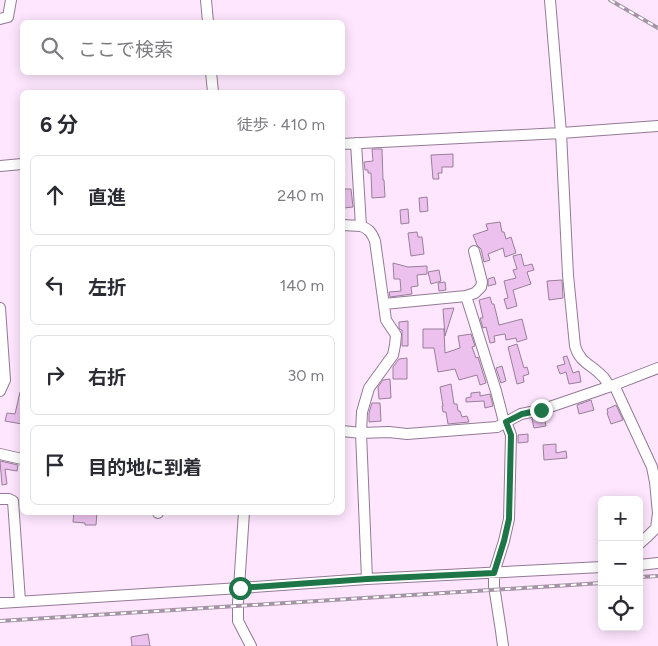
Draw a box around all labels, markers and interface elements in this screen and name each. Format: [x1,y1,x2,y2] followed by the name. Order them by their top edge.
[20,20,345,75] search box
[38,34,66,62] icon: search
[78,38,173,61] text: ここで検索
[40,112,78,137] text: 6 分
[237,115,325,134] text: 徒歩 · 410 m
[41,181,69,209] icon: ahead
[88,186,126,209] text: 直進
[277,186,324,205] text: 240 m
[41,271,69,299] icon: left
[88,276,126,299] text: 左折
[280,276,324,295] text: 140 m
[41,361,69,389] icon: right
[88,366,126,389] text: 右折
[287,366,324,385] text: 30 m
[530,399,553,422] route end
[41,451,69,479] icon: arrive
[88,456,202,479] text: 目的地に到着
[598,496,643,631] map controls
[598,496,643,541] button: +
[598,541,643,586] button: −
[229,577,252,600] route start
[598,586,643,631] button: locate

